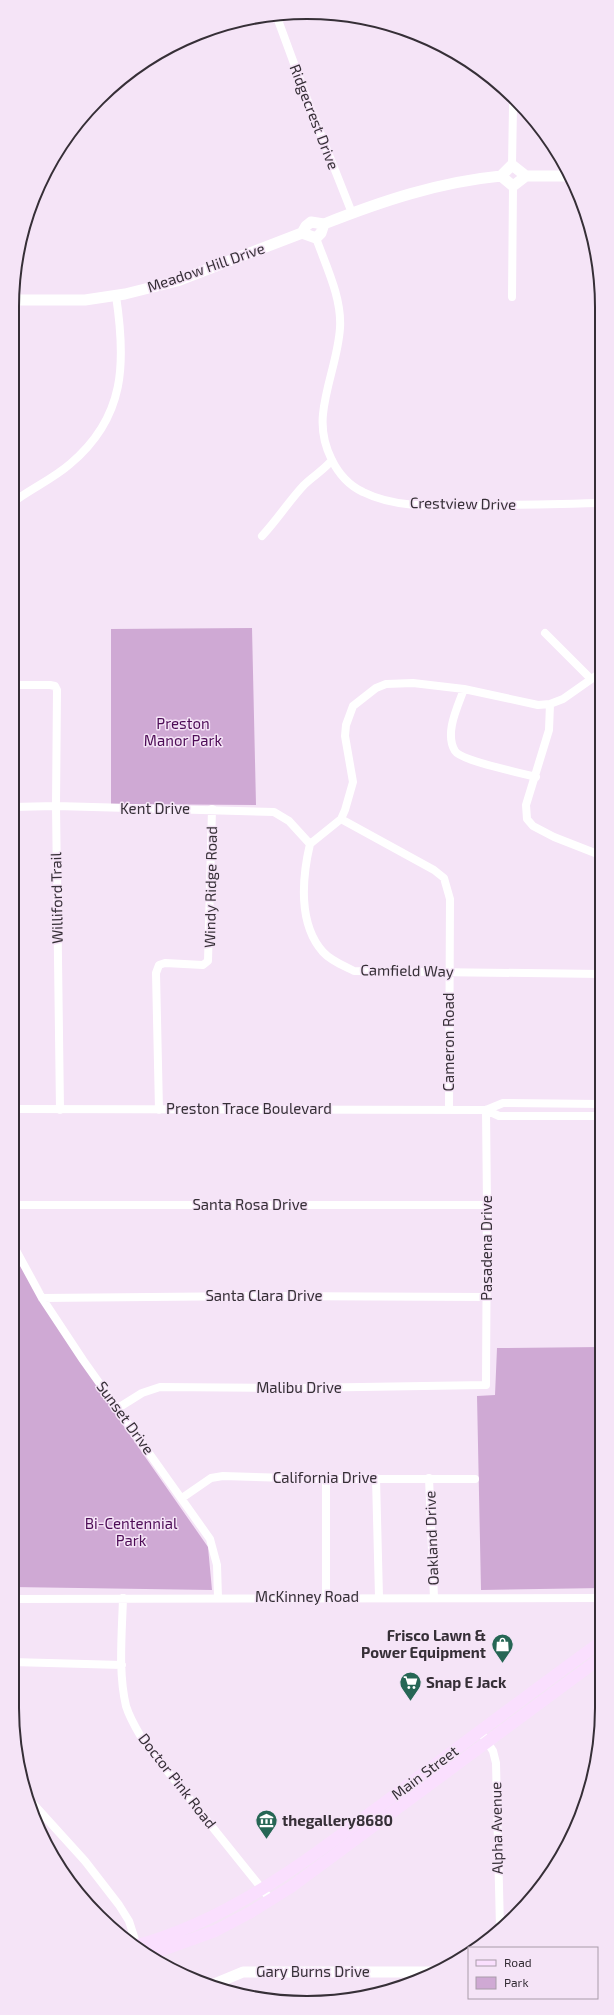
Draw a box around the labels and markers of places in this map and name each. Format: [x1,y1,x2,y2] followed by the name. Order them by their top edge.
[361,1626,487,1661] place label: Frisco Lawn & Power Equipment
[489,1632,515,1665] shop icon: Frisco Lawn & Power Equipment
[397,1670,423,1703] supermarket icon: Snap E Jack
[426,1673,507,1691] place label: Snap E Jack
[253,1808,279,1841] museum icon: thegallery8680
[282,1811,393,1830] place label: thegallery8680

